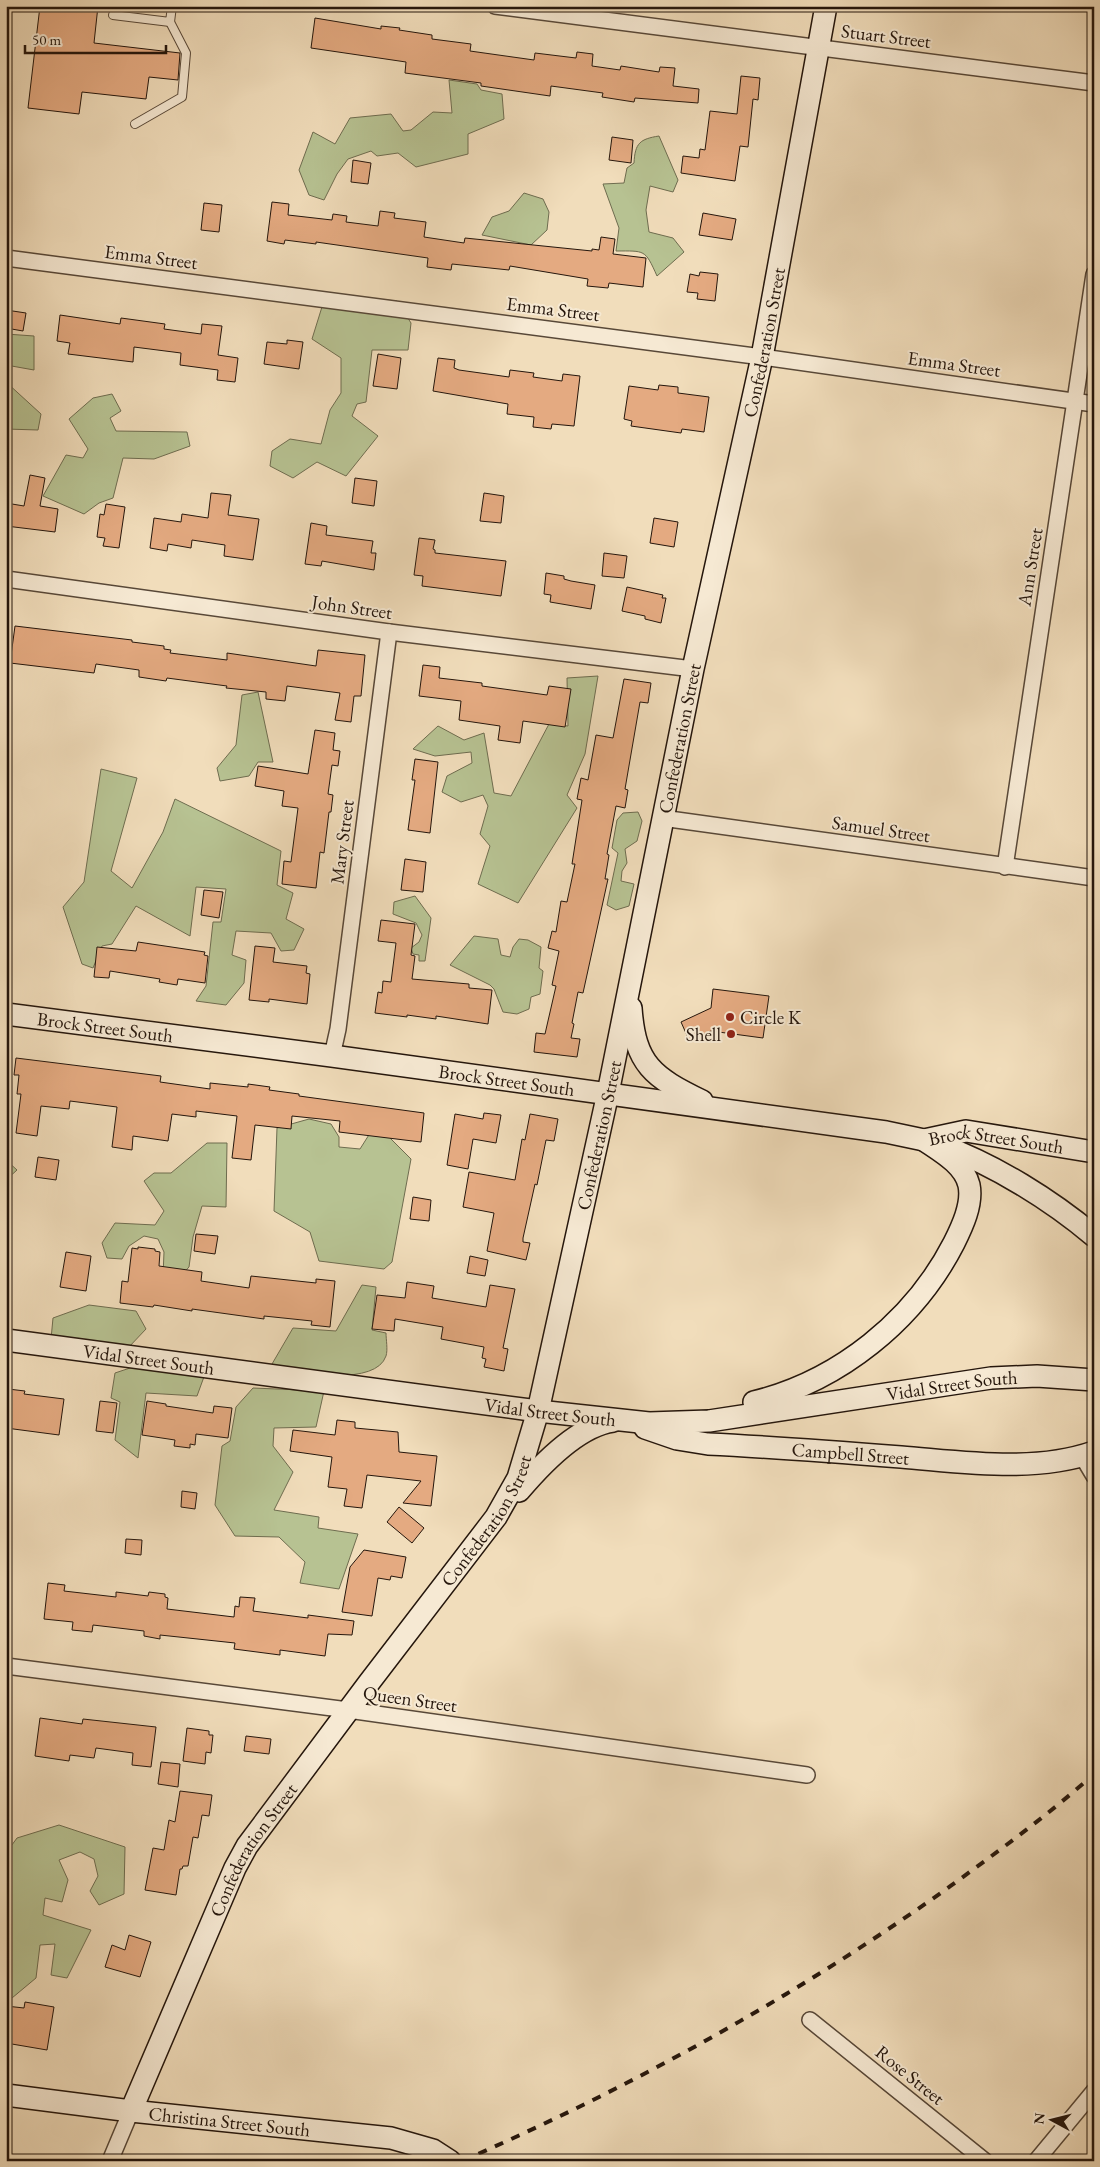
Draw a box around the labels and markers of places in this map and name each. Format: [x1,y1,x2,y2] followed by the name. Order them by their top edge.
[740,1005,802,1030] place label: Circle K
[724,1011,736,1023] marker: Circle K
[686,1022,721,1047] place label: Shell
[725,1028,737,1040] marker: Shell

